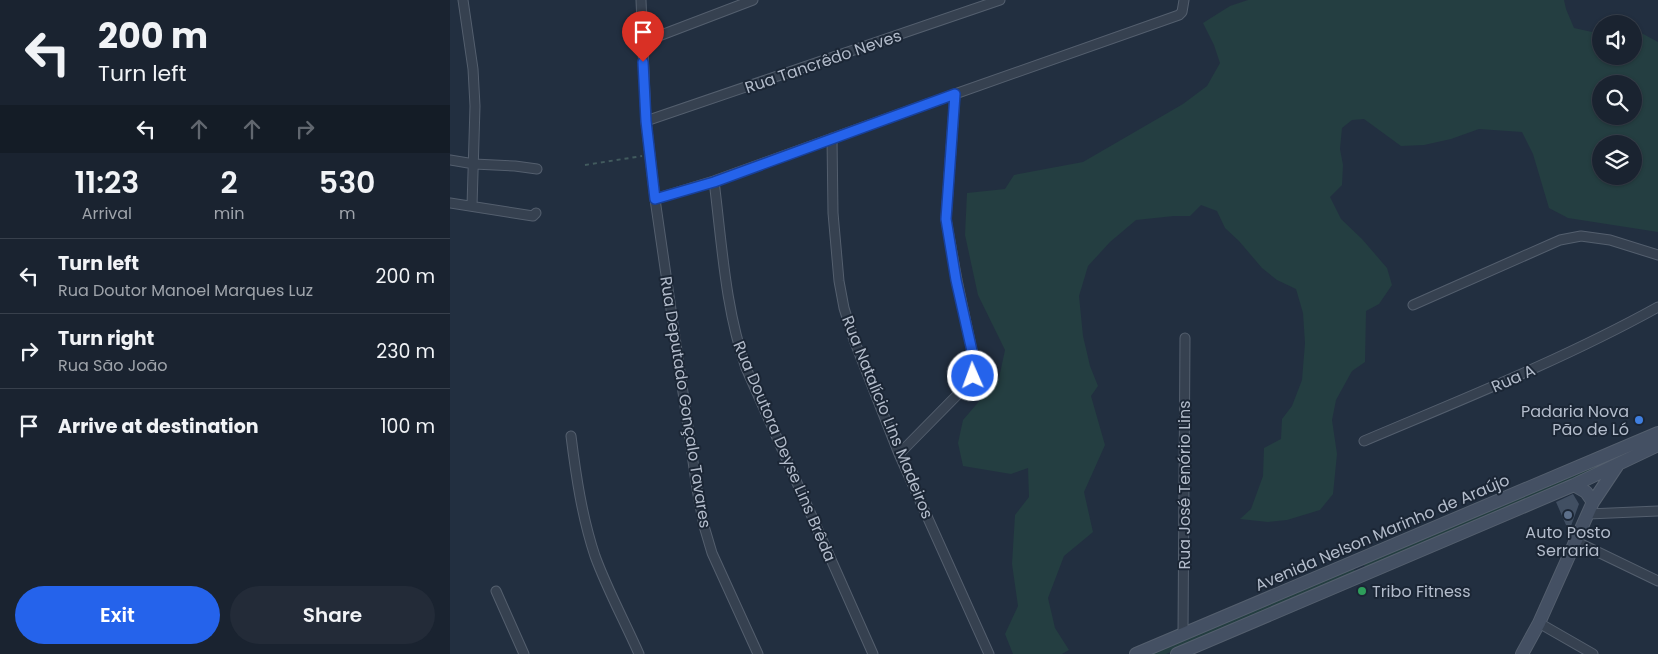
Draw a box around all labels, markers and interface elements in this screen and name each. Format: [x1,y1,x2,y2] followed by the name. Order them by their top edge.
[98,11,208,60] text: 200 m
[622,11,664,62] pin
[1592,15,1642,185] map controls
[1592,15,1642,65] button: sound
[629,18,657,46] icon: arrive
[15,20,80,85] icon: left
[742,24,904,99] street label: Rua Tancrêdo Neves
[98,58,186,89] text: Turn left
[1592,75,1642,125] button: search
[132,115,160,143] icon: left
[185,115,213,143] icon: ahead
[238,115,266,143] icon: ahead
[291,115,319,143] icon: right
[1592,135,1642,185] button: layers
[74,161,139,204] text: 11:23
[220,161,238,204] text: 2
[319,161,376,204] text: 530
[82,202,132,225] text: Arrival
[214,202,244,225] text: min
[339,202,355,225] text: m
[58,250,139,277] text: Turn left
[15,262,43,290] icon: left
[376,263,435,290] text: 200 m
[654,274,717,530] street label: Rua Deputado Gonçalo Tavares
[58,279,313,302] text: Rua Doutor Manoel Marques Luz
[836,312,939,522] street label: Rua Natalício Lins Madeiros
[58,325,154,352] text: Turn right
[15,337,43,365] icon: right
[727,337,842,565] street label: Rua Doutora Deyse Lins Brêda
[376,338,435,365] text: 230 m
[946,349,998,401] position arrow
[58,354,168,377] text: Rua São João
[1488,359,1539,398] street label: Rua A
[1173,400,1196,570] street label: Rua José Tenório Lins
[1521,400,1629,441] place label: Padaria Nova Pão de Ló
[15,412,43,440] icon: arrive
[58,413,259,440] text: Arrive at destination
[380,413,435,440] text: 100 m
[1633,414,1645,426] marker: Padaria Nova Pão de Ló
[1251,468,1513,597] street label: Avenida Nelson Marinho de Araújo
[1562,509,1574,521] marker: Auto Posto Serraria
[1525,521,1611,562] place label: Auto Posto Serraria
[1372,580,1471,603] place label: Tribo Fitness
[1356,585,1368,597] marker: Tribo Fitness
[15,586,220,644] button: Exit
[230,586,435,644] button: Share

